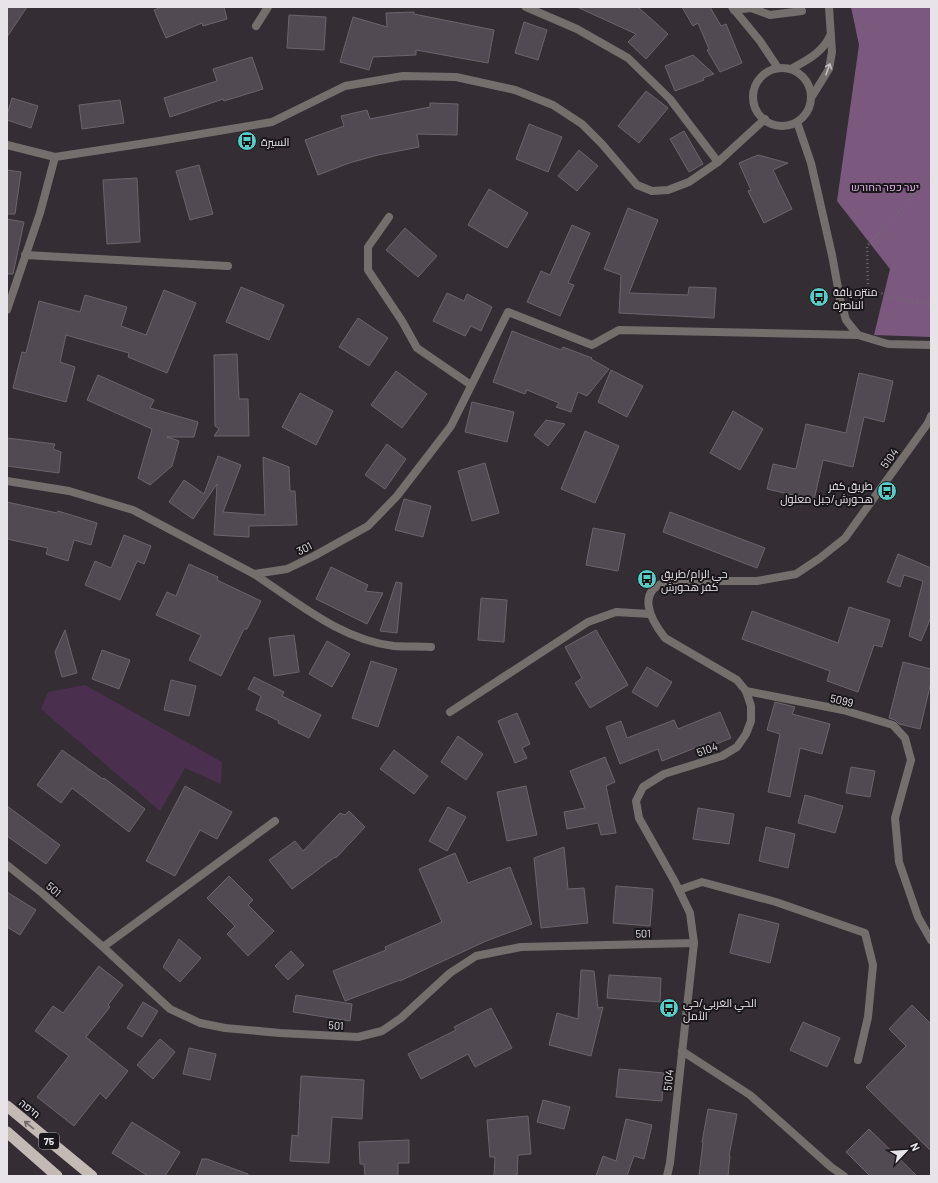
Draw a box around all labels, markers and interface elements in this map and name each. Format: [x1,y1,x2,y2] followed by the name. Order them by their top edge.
[825,62,832,75] one-way arrow
[236,130,258,152] bus stop icon: السيرة
[261,135,289,149] place label: السيرة
[851,180,919,193] park label: יער כפר החורש
[833,285,878,312] place label: منتزه يافة الناصرة
[808,286,830,308] bus stop icon: منتزه يافة الناصرة
[877,445,901,471] street label: 5104
[780,479,873,506] place label: طريق كفر هحورش/جبل معلول
[876,480,898,502] bus stop icon: طريق كفر هحورش/جبل معلول
[294,539,314,557] street label: 301
[661,567,728,594] place label: حي الرام/طريق كفر هحورش
[636,568,658,590] bus stop icon: حي الرام/طريق كفر هحورش
[829,691,855,709] street label: 5099
[695,739,719,759] street label: 5104
[44,879,64,899] street label: 501
[635,926,651,940] street label: 501
[683,996,757,1023] place label: الحي الغربي/حي الأمل
[658,997,680,1019] bus stop icon: الحي الغربي/حي الأمل
[328,1018,344,1032] street label: 501
[660,1069,676,1091] street label: 5104
[17,1096,43,1120] street label: חיפה
[24,1120,34,1129] one-way arrow
[886,1131,926,1171] north arrow
[39,1133,59,1149] road number: 75
[908,1140,923,1153] text: N

